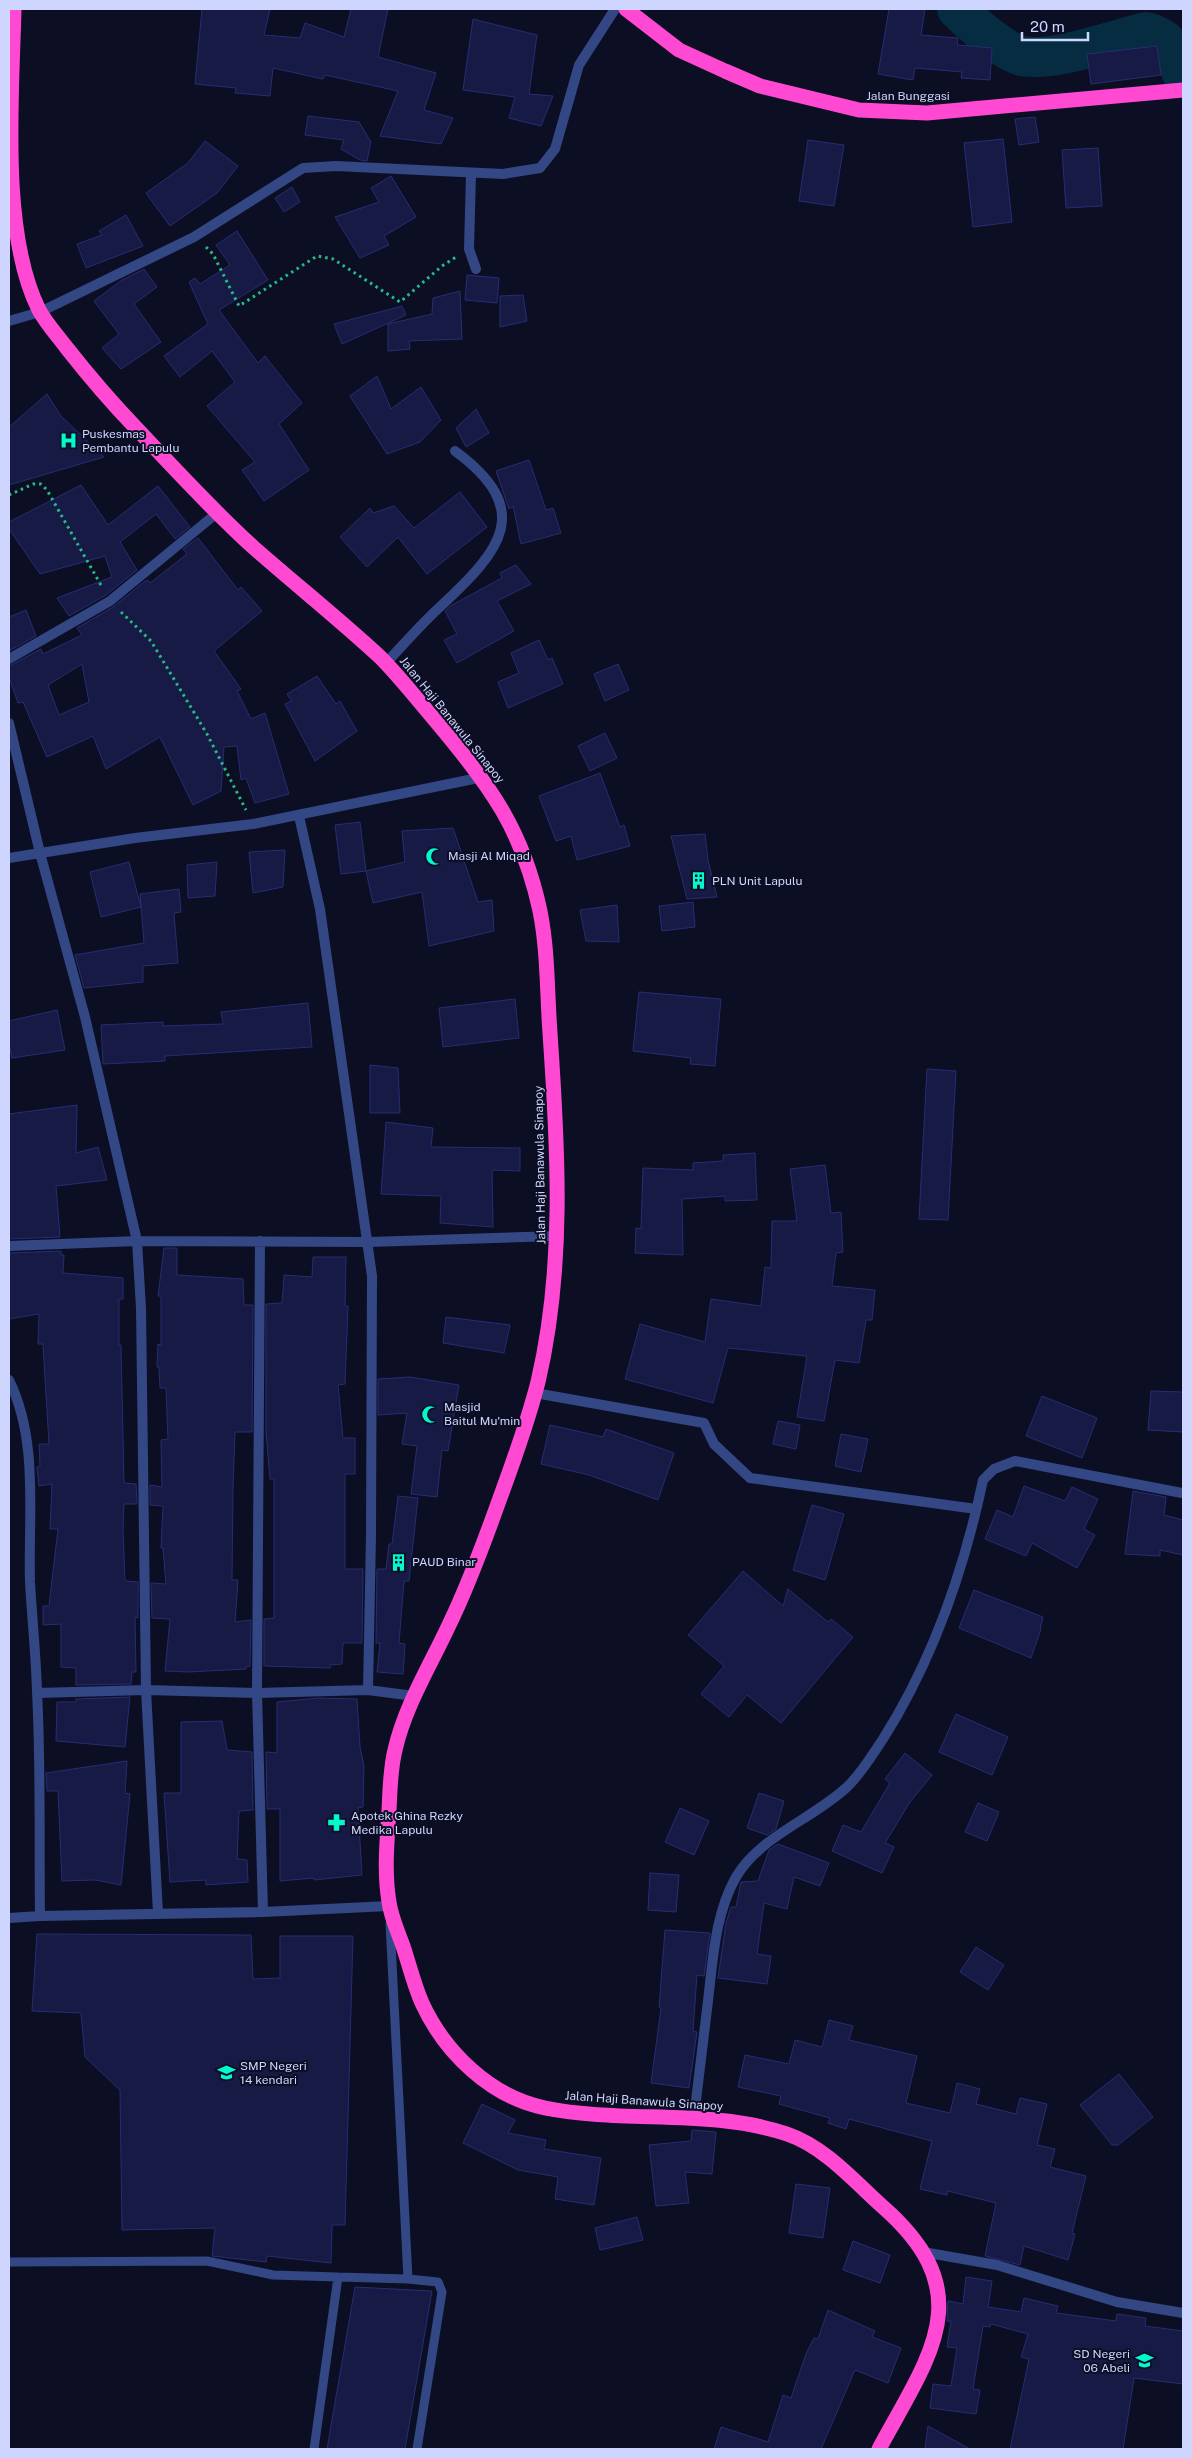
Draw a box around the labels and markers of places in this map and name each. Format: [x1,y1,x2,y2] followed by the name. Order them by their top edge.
[82,427,180,455] place label: Puskesmas Pembantu Lapulu
[58,431,78,451] hospital icon: Puskesmas Pembantu Lapulu
[424,846,444,866] mosque icon: Masji Al Miqad
[448,849,530,863] place label: Masji Al Miqad
[688,871,708,891] building icon: PLN Unit Lapulu
[712,874,802,888] place label: PLN Unit Lapulu
[444,1400,520,1428] place label: Masjid Baitul Mu'min
[420,1404,440,1424] mosque icon: Masjid Baitul Mu'min
[388,1552,408,1572] building icon: PAUD Binar
[412,1555,476,1569] place label: PAUD Binar
[351,1809,464,1837] place label: Apotek Ghina Rezky Medika Lapulu
[327,1813,347,1833] pharmacy icon: Apotek Ghina Rezky Medika Lapulu
[240,2059,307,2087] place label: SMP Negeri 14 kendari
[216,2063,236,2083] school or university icon: SMP Negeri 14 kendari
[1073,2347,1130,2375] place label: SD Negeri 06 Abeli
[1134,2351,1154,2371] school or university icon: SD Negeri 06 Abeli

